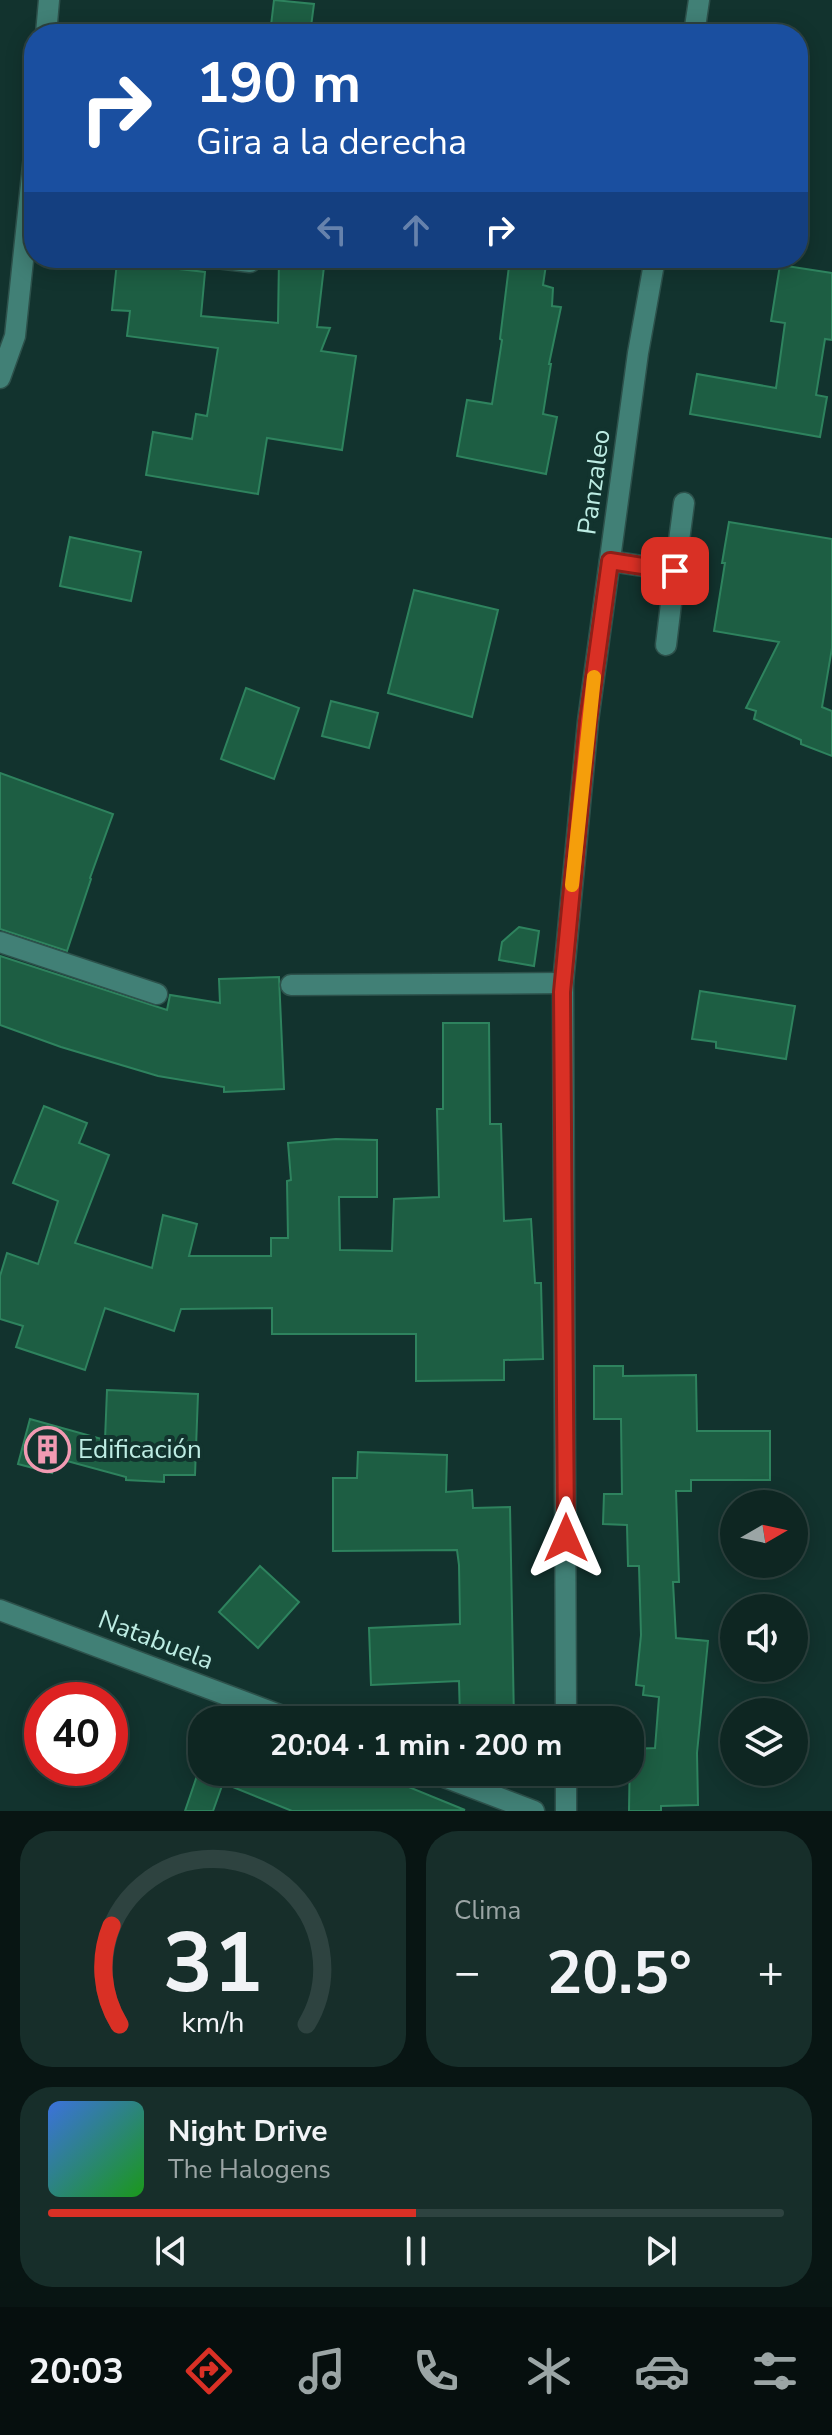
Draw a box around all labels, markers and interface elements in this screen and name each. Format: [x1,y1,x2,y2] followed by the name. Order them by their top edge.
[196,45,361,122] text: 190 m
[64,56,168,160] icon: right
[196,118,467,167] text: Gira a la derecha
[310,208,354,252] icon: left
[394,208,438,252] icon: ahead
[478,208,522,252] icon: right
[569,427,619,537] street label: Panzaleo
[641,537,709,605] pin
[653,549,697,593] icon: arrive
[23,1425,71,1473] building icon: Edificación
[78,1432,202,1467] place label: Edificación
[720,1490,808,1578] north arrow
[720,1490,808,1786] map controls
[524,1496,608,1580] position arrow
[720,1594,808,1682] button: sound
[93,1602,219,1678] street label: Natabuela
[24,1682,128,1786] speed limit sign: 40
[720,1698,808,1786] button: layers
[270,1725,562,1766] text: 20:04 · 1 min · 200 m
[454,1893,521,1928] text: Clima
[163,1907,263,2020] text: 31
[546,1932,692,2014] text: 20.5°
[454,1943,480,2003] text: −
[758,1943,784,2003] text: +
[182,2003,244,2042] text: km/h
[168,2111,327,2152] text: Night Drive
[168,2152,331,2187] text: The Halogens
[149,2229,193,2273] icon: previous
[394,2229,438,2273] icon: pause
[639,2229,683,2273] icon: next
[181,2343,237,2399] icon: directions
[294,2343,350,2399] icon: music
[408,2343,464,2399] icon: phone
[521,2343,577,2399] icon: climate
[634,2343,690,2399] icon: car
[747,2343,803,2399] icon: filters
[29,2347,124,2396] text: 20:03

